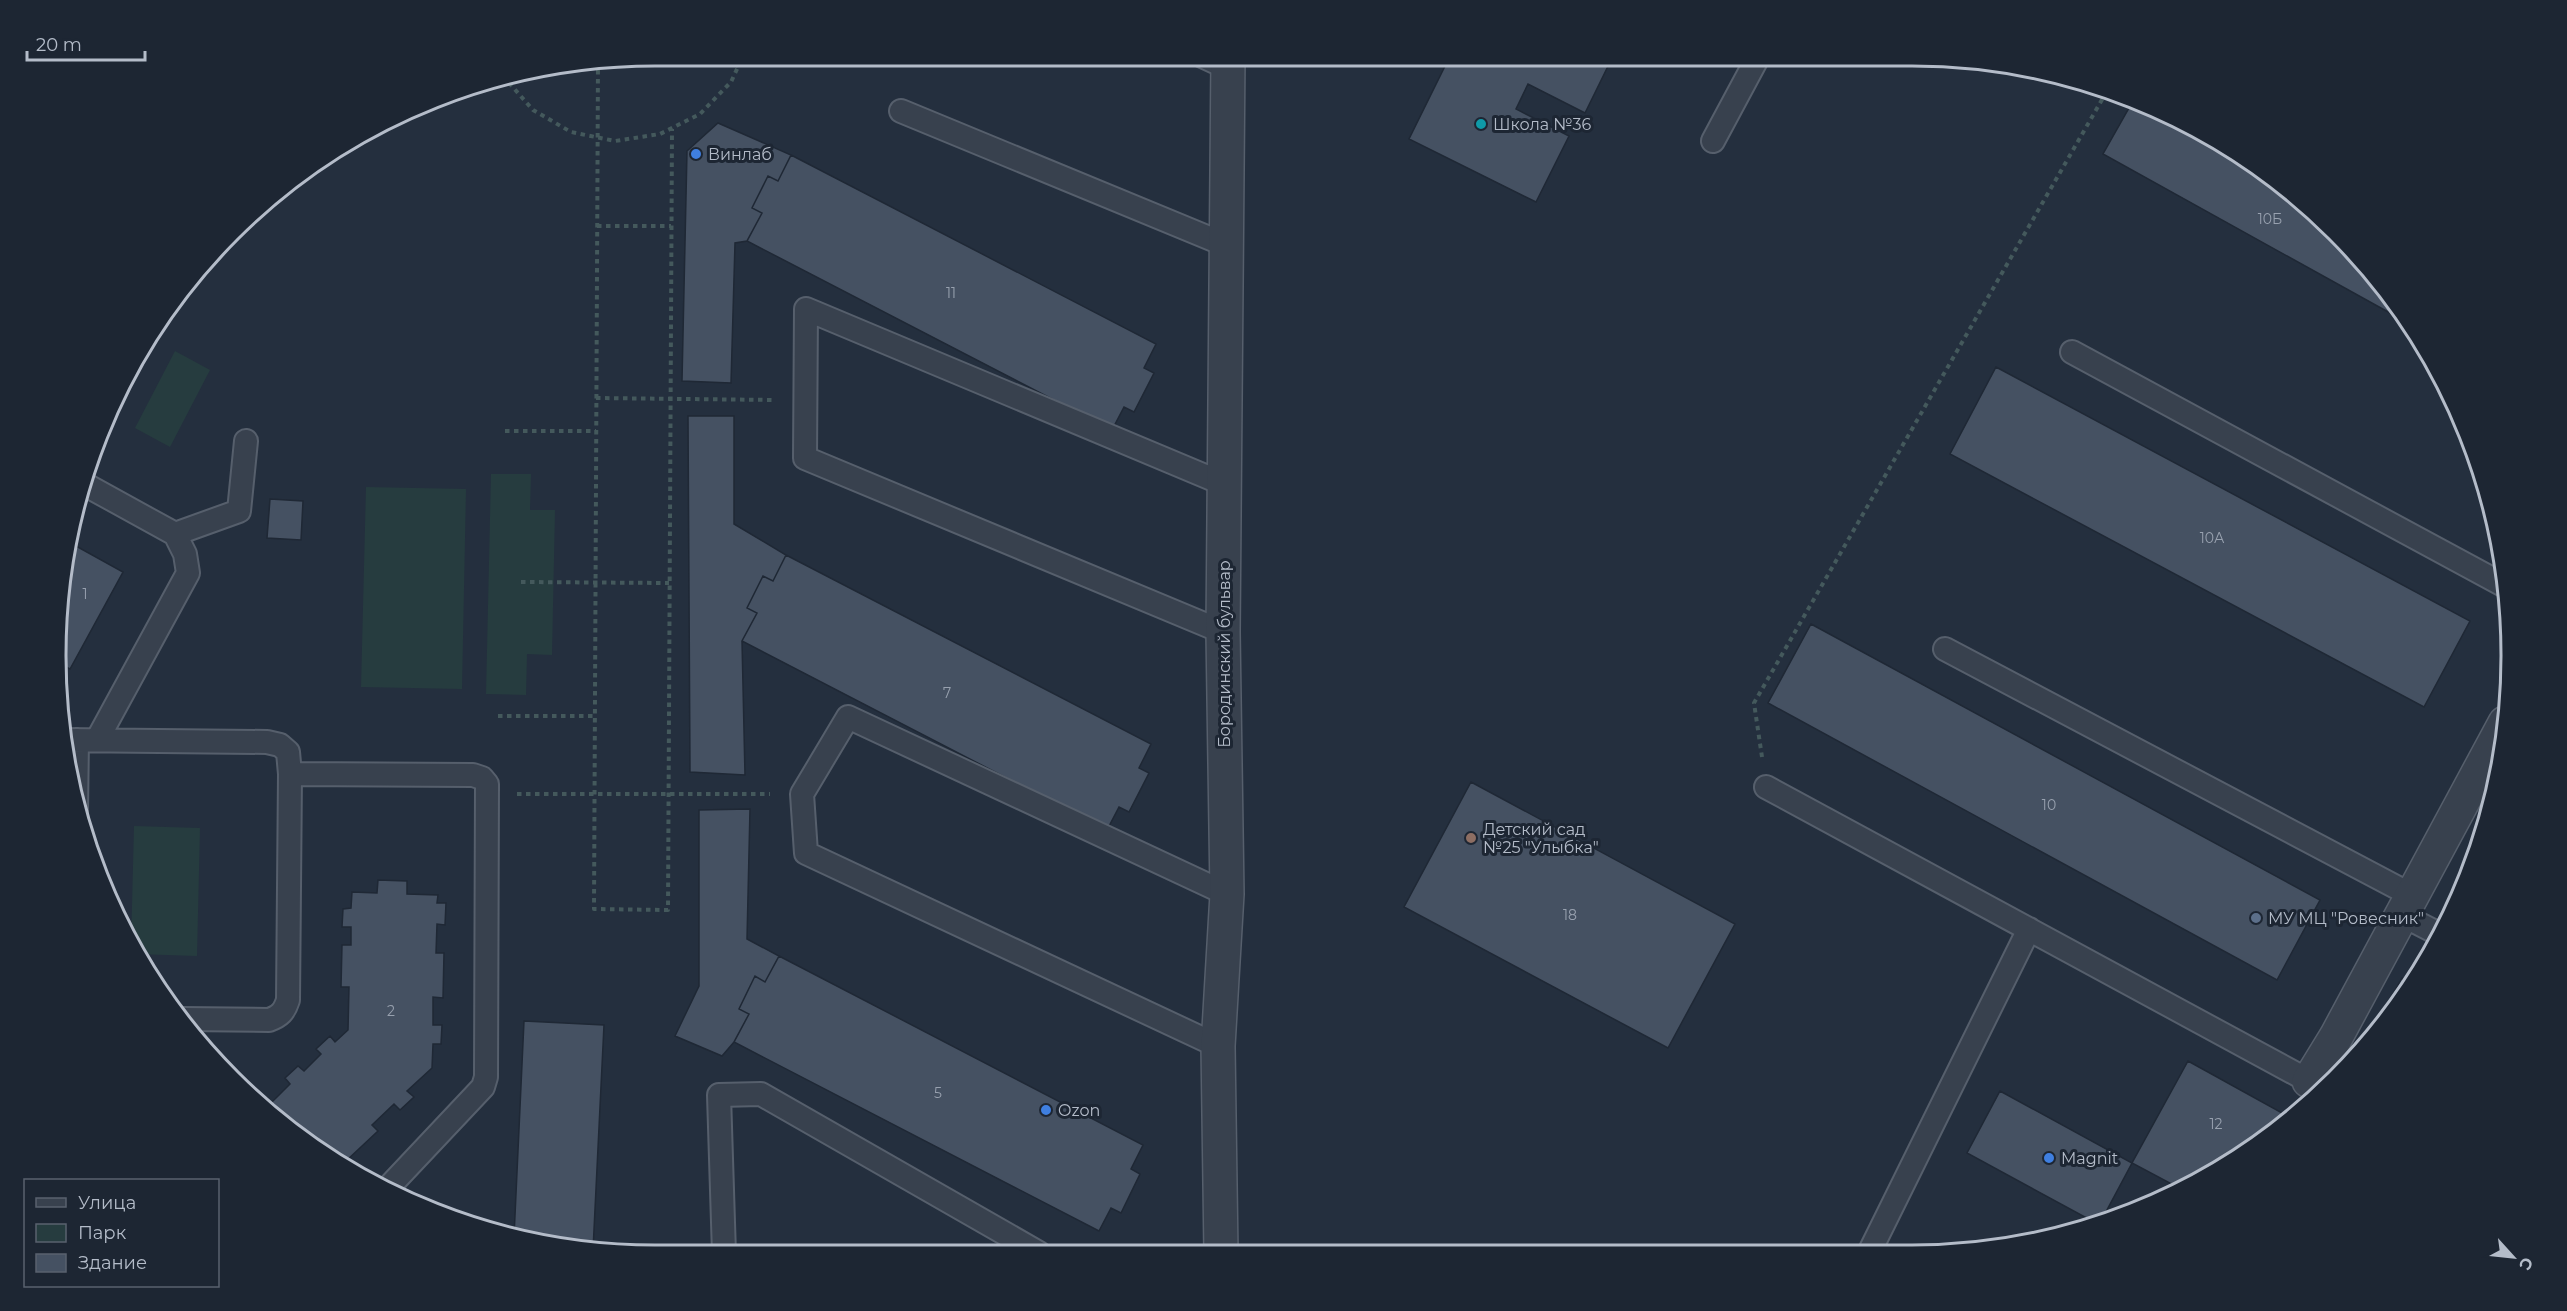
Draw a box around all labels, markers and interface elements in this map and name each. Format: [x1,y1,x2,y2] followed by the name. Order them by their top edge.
[27,24,146,62] scale bar
[36,34,82,56] text: 20 m
[1493,115,1592,134] place label: Школа №36
[1474,117,1488,131] marker: Школа №36
[708,145,772,164] place label: Винлаб
[689,147,703,161] marker: Винлаб
[2258,210,2282,228] house number: 10Б
[946,284,956,302] house number: 11
[2200,529,2225,547] house number: 10А
[1215,560,1234,748] street label: Бородинский бульвар
[82,585,88,603] house number: 1
[943,684,951,702] house number: 7
[2042,796,2056,814] house number: 10
[1483,820,1599,857] place label: Детский сад №25 "Улыбка"
[1464,831,1478,845] marker: Детский сад №25 "Улыбка"
[1563,906,1577,924] house number: 18
[2268,909,2424,928] place label: МУ МЦ "Ровесник"
[2249,911,2263,925] marker: МУ МЦ "Ровесник"
[387,1002,395,1020] house number: 2
[934,1084,942,1102] house number: 5
[1058,1101,1100,1120] place label: Ozon
[1039,1103,1053,1117] marker: Ozon
[2209,1115,2223,1133] house number: 12
[2061,1149,2119,1168] place label: Magnit
[2042,1151,2056,1165] marker: Magnit
[24,1179,219,1287] legend
[78,1192,136,1214] text: Улица
[78,1222,127,1244] text: Парк
[2483,1227,2543,1287] north arrow
[78,1252,147,1274] text: Здание
[2515,1254,2537,1273] text: С

